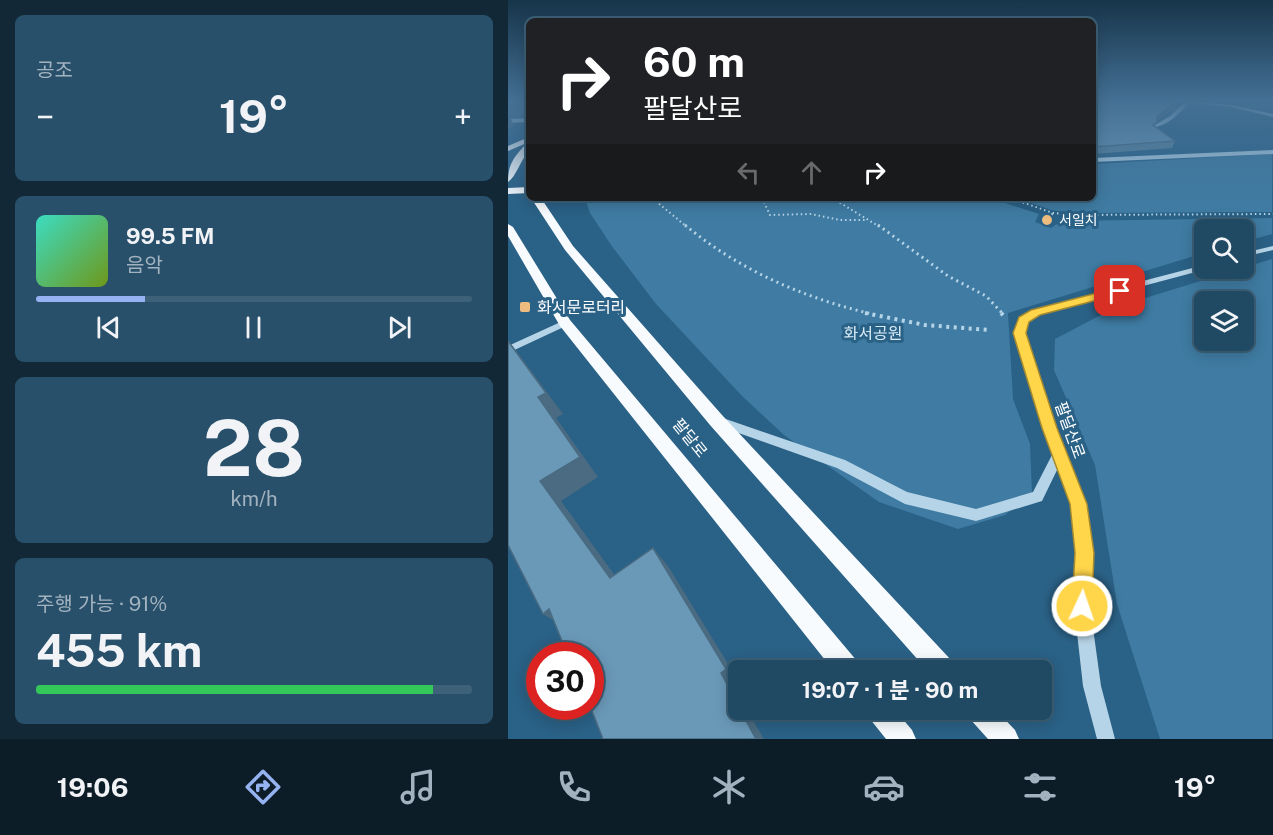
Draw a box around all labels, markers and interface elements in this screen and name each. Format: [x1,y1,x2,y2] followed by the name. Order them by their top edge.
[643,37,745,86] text: 60 m
[544,42,622,120] icon: right
[36,58,73,82] text: 공조
[219,90,289,143] text: 19°
[643,92,742,124] text: 팔달산로
[36,98,54,136] text: −
[454,98,472,136] text: +
[732,156,765,189] icon: left
[795,156,828,189] icon: ahead
[858,156,891,189] icon: right
[1059,212,1098,228] place label: 서일치
[1040,213,1054,227] marker: 서일치
[1194,219,1254,351] map controls
[1194,219,1254,279] button: search
[126,223,214,249] text: 99.5 FM
[126,253,163,277] text: 음악
[1094,265,1145,316] pin
[1103,274,1136,307] icon: arrive
[1194,291,1254,351] button: layers
[537,298,625,317] place label: 화서문로터리
[518,300,532,314] marker: 화서문로터리
[92,311,125,344] icon: previous
[237,311,270,344] icon: pause
[383,311,416,344] icon: next
[844,324,902,343] park label: 화서공원
[1051,399,1089,461] street label: 팔달산로
[203,402,305,494] text: 28
[669,415,711,461] street label: 팔달로
[230,487,278,511] text: km/h
[1050,574,1114,638] position arrow
[36,592,167,616] text: 주행 가능 · 91%
[36,624,202,677] text: 455 km
[526,642,604,720] speed limit sign: 30
[802,677,978,703] text: 19:07 · 1 분 · 90 m
[242,766,284,808] icon: directions
[397,766,439,808] icon: music
[553,766,595,808] icon: phone
[708,766,750,808] icon: climate
[863,766,905,808] icon: car
[1019,766,1061,808] icon: filters
[57,771,128,803] text: 19:06
[1174,771,1216,803] text: 19°

